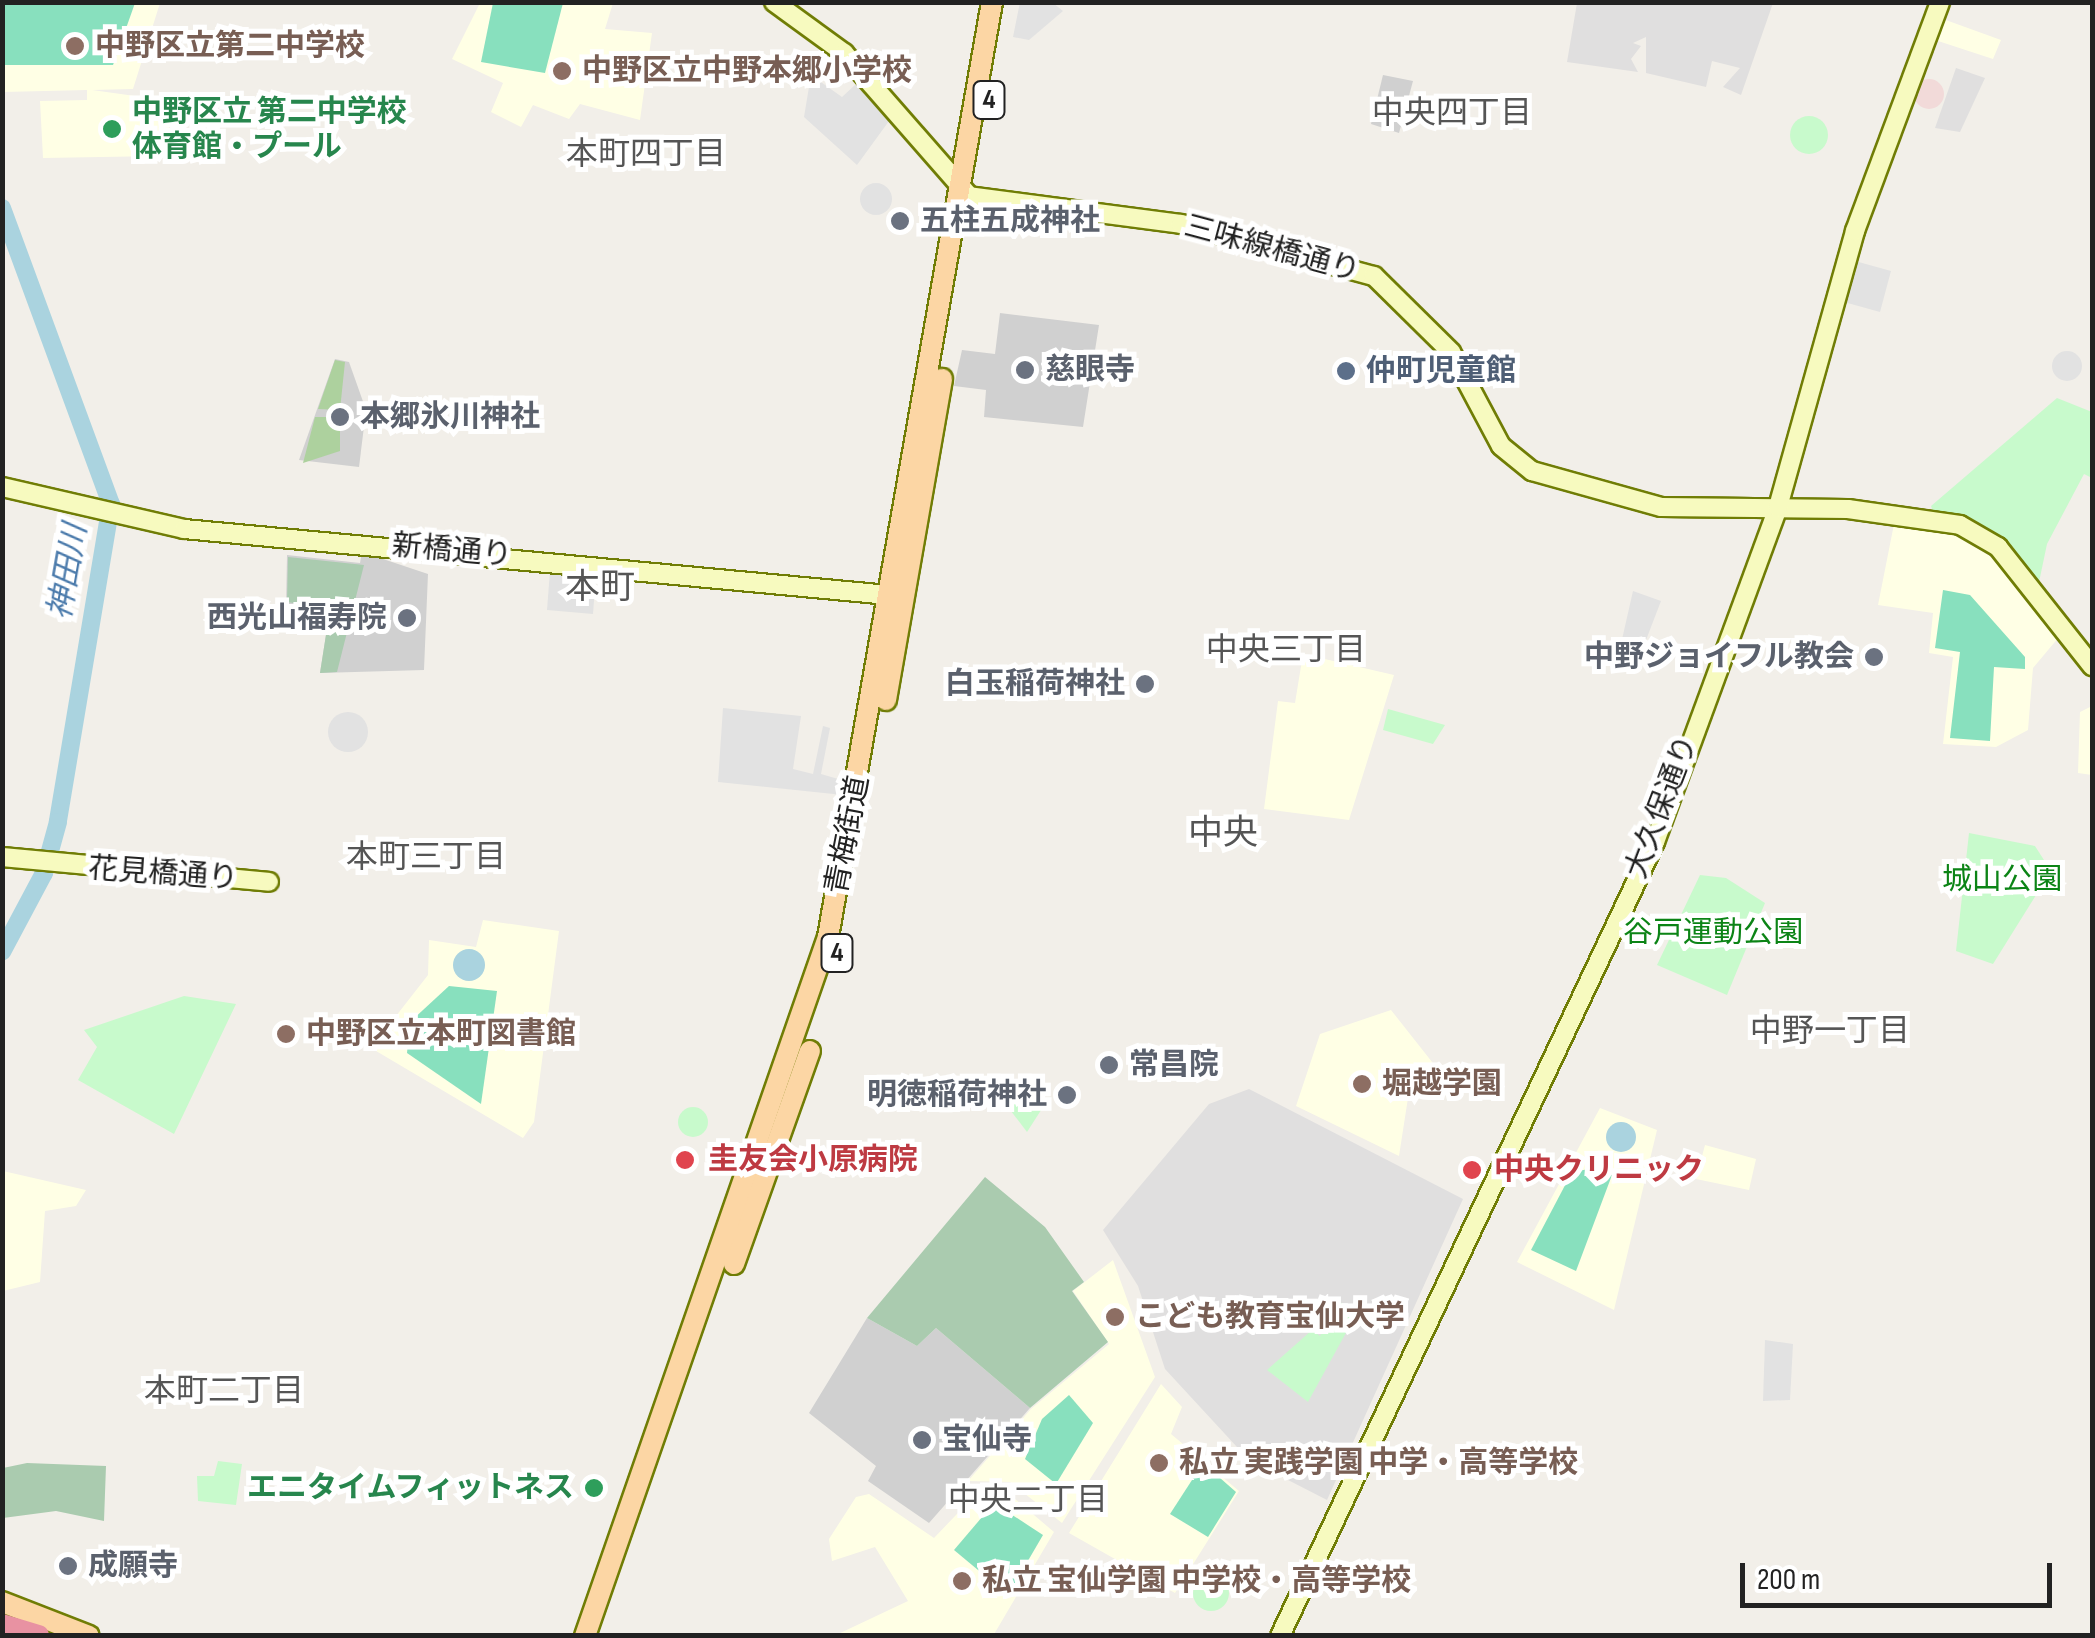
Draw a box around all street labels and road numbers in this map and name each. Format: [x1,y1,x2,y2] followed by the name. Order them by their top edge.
[972,77,1006,123] road number: 4
[1180,208,1364,290] street label: 三味線橋通り
[391,528,513,574] street label: 新橋通り
[1618,731,1706,883] street label: 大久保通り
[819,773,877,897] street label: 青梅街道
[87,851,239,897] street label: 花見橋通り
[820,930,854,976] road number: 4

